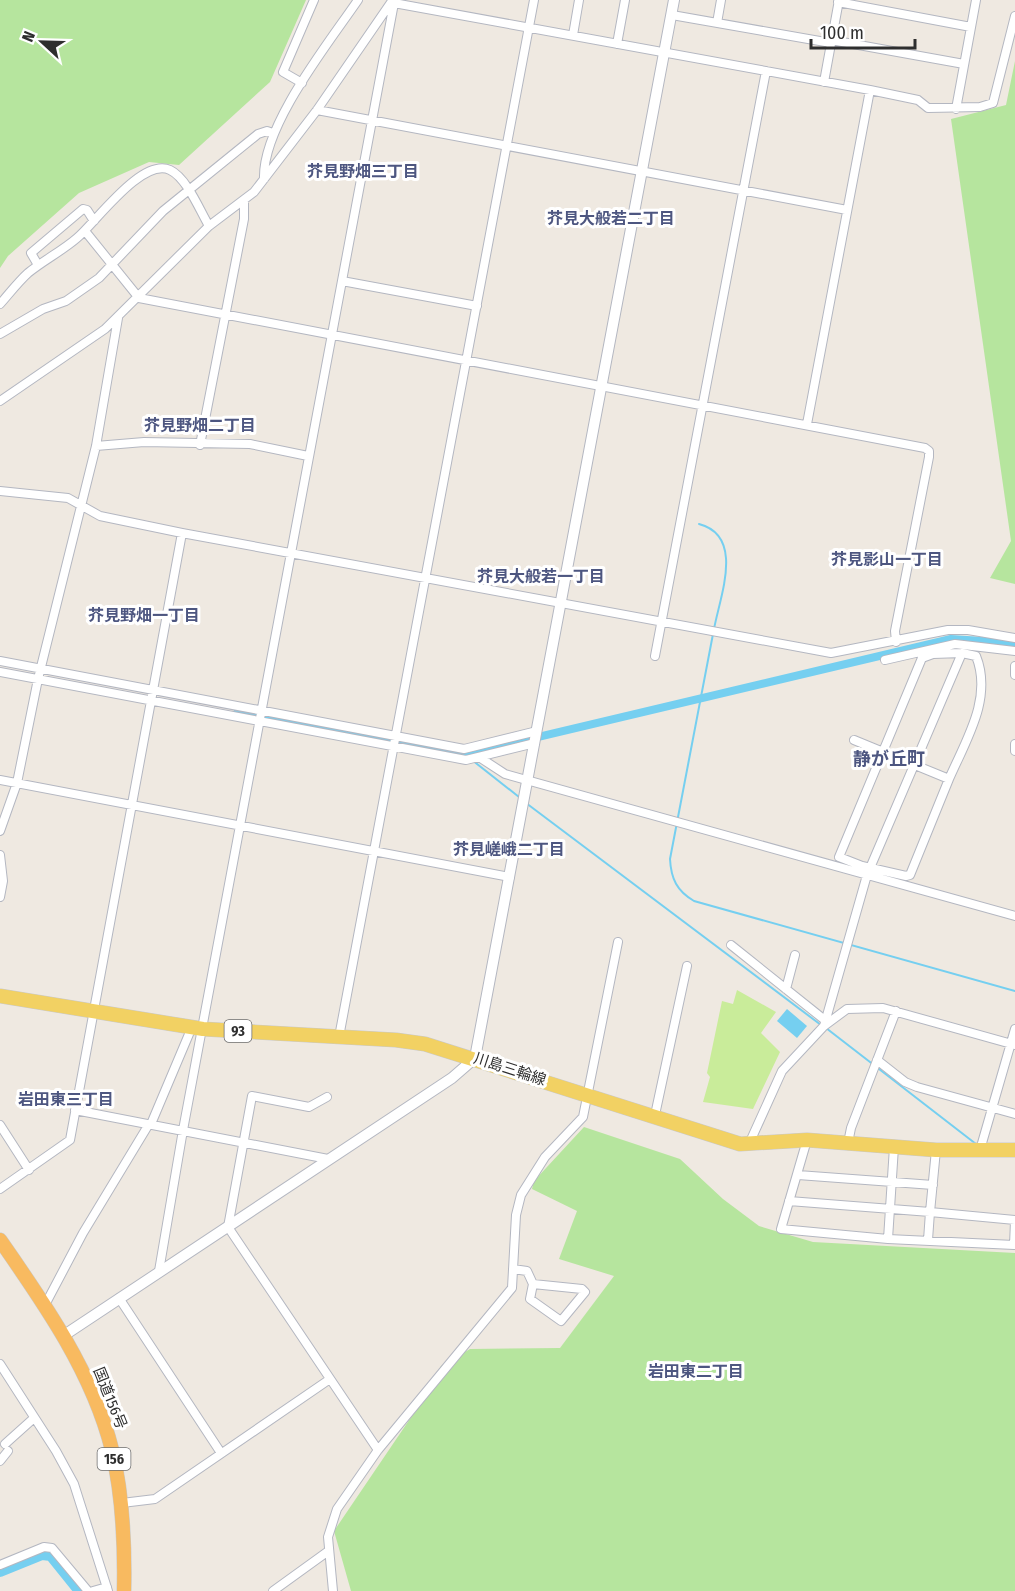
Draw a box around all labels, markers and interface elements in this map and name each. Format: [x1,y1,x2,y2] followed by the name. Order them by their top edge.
[12,12,72,72] north arrow
[811,12,914,50] scale bar
[820,22,864,44] text: 100 m
[18,29,39,45] text: N
[307,162,419,181] district label: 芥見野畑三丁目
[547,209,675,228] district label: 芥見大般若二丁目
[144,416,256,435] district label: 芥見野畑二丁目
[831,550,943,569] district label: 芥見影山一丁目
[477,567,605,586] district label: 芥見大般若一丁目
[88,606,200,625] district label: 芥見野畑一丁目
[853,748,925,770] district label: 静が丘町
[453,840,565,859] district label: 芥見嵯峨二丁目
[224,1020,252,1042] road number: 93
[472,1049,548,1089] street label: 川島三輪線
[18,1090,114,1109] district label: 岩田東三丁目
[648,1362,744,1381] district label: 岩田東二丁目
[89,1364,131,1432] street label: 国道156号
[98,1448,130,1470] road number: 156

